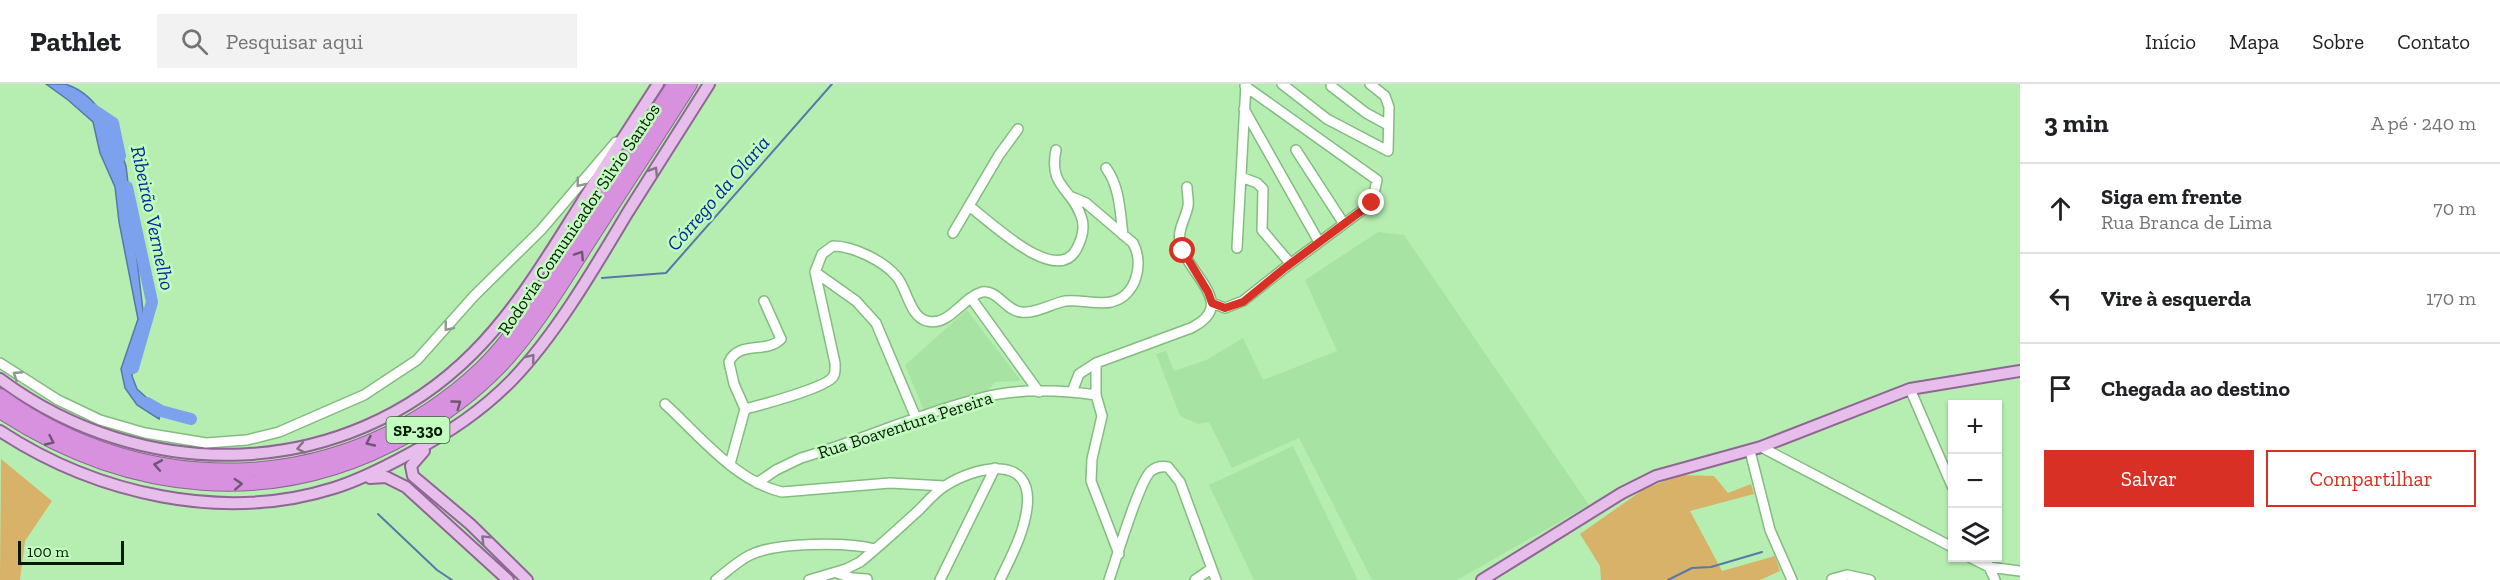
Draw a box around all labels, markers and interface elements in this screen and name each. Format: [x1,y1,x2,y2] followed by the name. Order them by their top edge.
[157,14,577,68] search box
[30,25,121,58] text: Pathlet
[178,25,211,58] icon: search
[226,28,363,55] text: Pesquisar aqui
[2145,29,2196,54] text: Início
[2229,29,2279,54] text: Mapa
[2312,29,2364,54] text: Sobre
[2397,29,2470,54] text: Contato
[493,99,665,339] street label: Rodovia Comunicador Silvio Santos
[2044,107,2109,139] text: 3 min
[2371,111,2476,135] text: A pé · 240 m
[662,131,774,255] water label: Córrego da Olaria
[126,144,180,292] water label: Ribeirão Vermelho
[647,166,658,177] one-way arrow
[576,177,587,188] one-way arrow
[2101,183,2242,210] text: Siga em frente
[1358,189,1384,215] route end
[2044,192,2077,225] icon: ahead
[2433,196,2476,220] text: 70 m
[2101,210,2272,234] text: Rua Branca de Lima
[1169,237,1195,263] route start
[573,250,584,261] one-way arrow
[2044,282,2077,315] icon: left
[2101,285,2251,312] text: Vire à esquerda
[2426,286,2476,310] text: 170 m
[444,320,455,331] one-way arrow
[523,354,534,365] one-way arrow
[13,371,24,382] one-way arrow
[2044,372,2077,405] icon: arrive
[2101,375,2290,402] text: Chegada ao destino
[815,386,996,464] street label: Rua Boaventura Pereira
[450,400,461,411] one-way arrow
[1948,400,2002,562] map controls
[1948,400,2002,454] button: +
[386,417,450,443] road number: SP-330
[44,434,55,446] one-way arrow
[365,434,376,446] one-way arrow
[296,441,306,454] one-way arrow
[2044,450,2254,507] button: Salvar
[2266,450,2476,507] button: Compartilhar
[1948,454,2002,508] button: −
[154,459,163,471] one-way arrow
[234,477,243,490] one-way arrow
[1948,508,2002,562] button: layers
[482,536,493,547] one-way arrow
[18,538,124,566] scale bar
[27,542,69,561] text: 100 m

